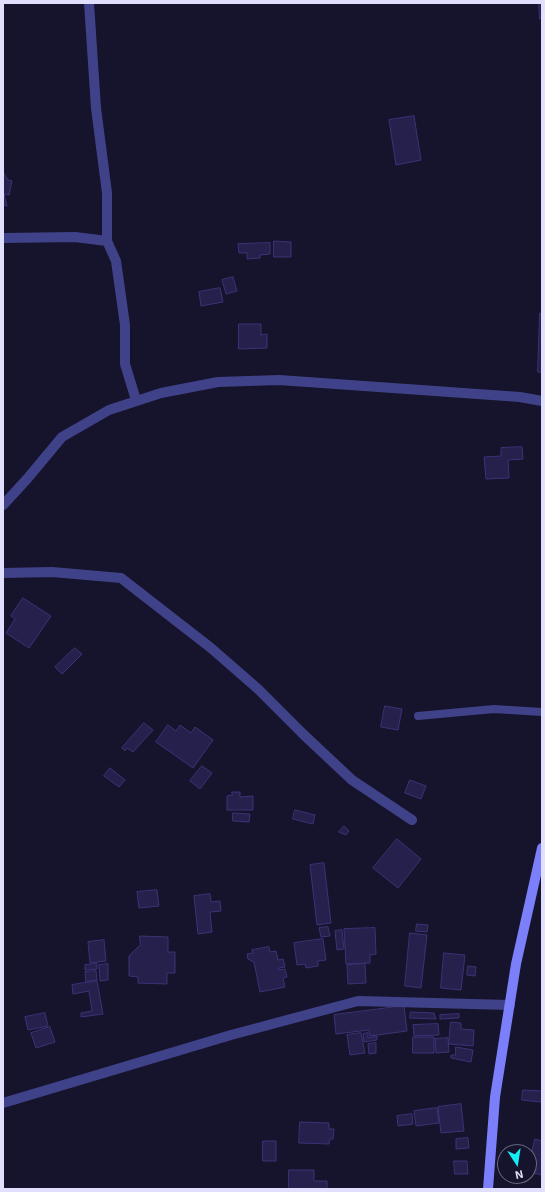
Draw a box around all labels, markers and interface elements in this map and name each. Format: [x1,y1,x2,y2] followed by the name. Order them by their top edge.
[497,1144,537,1184] north arrow
[514,1168,525,1182] text: N

